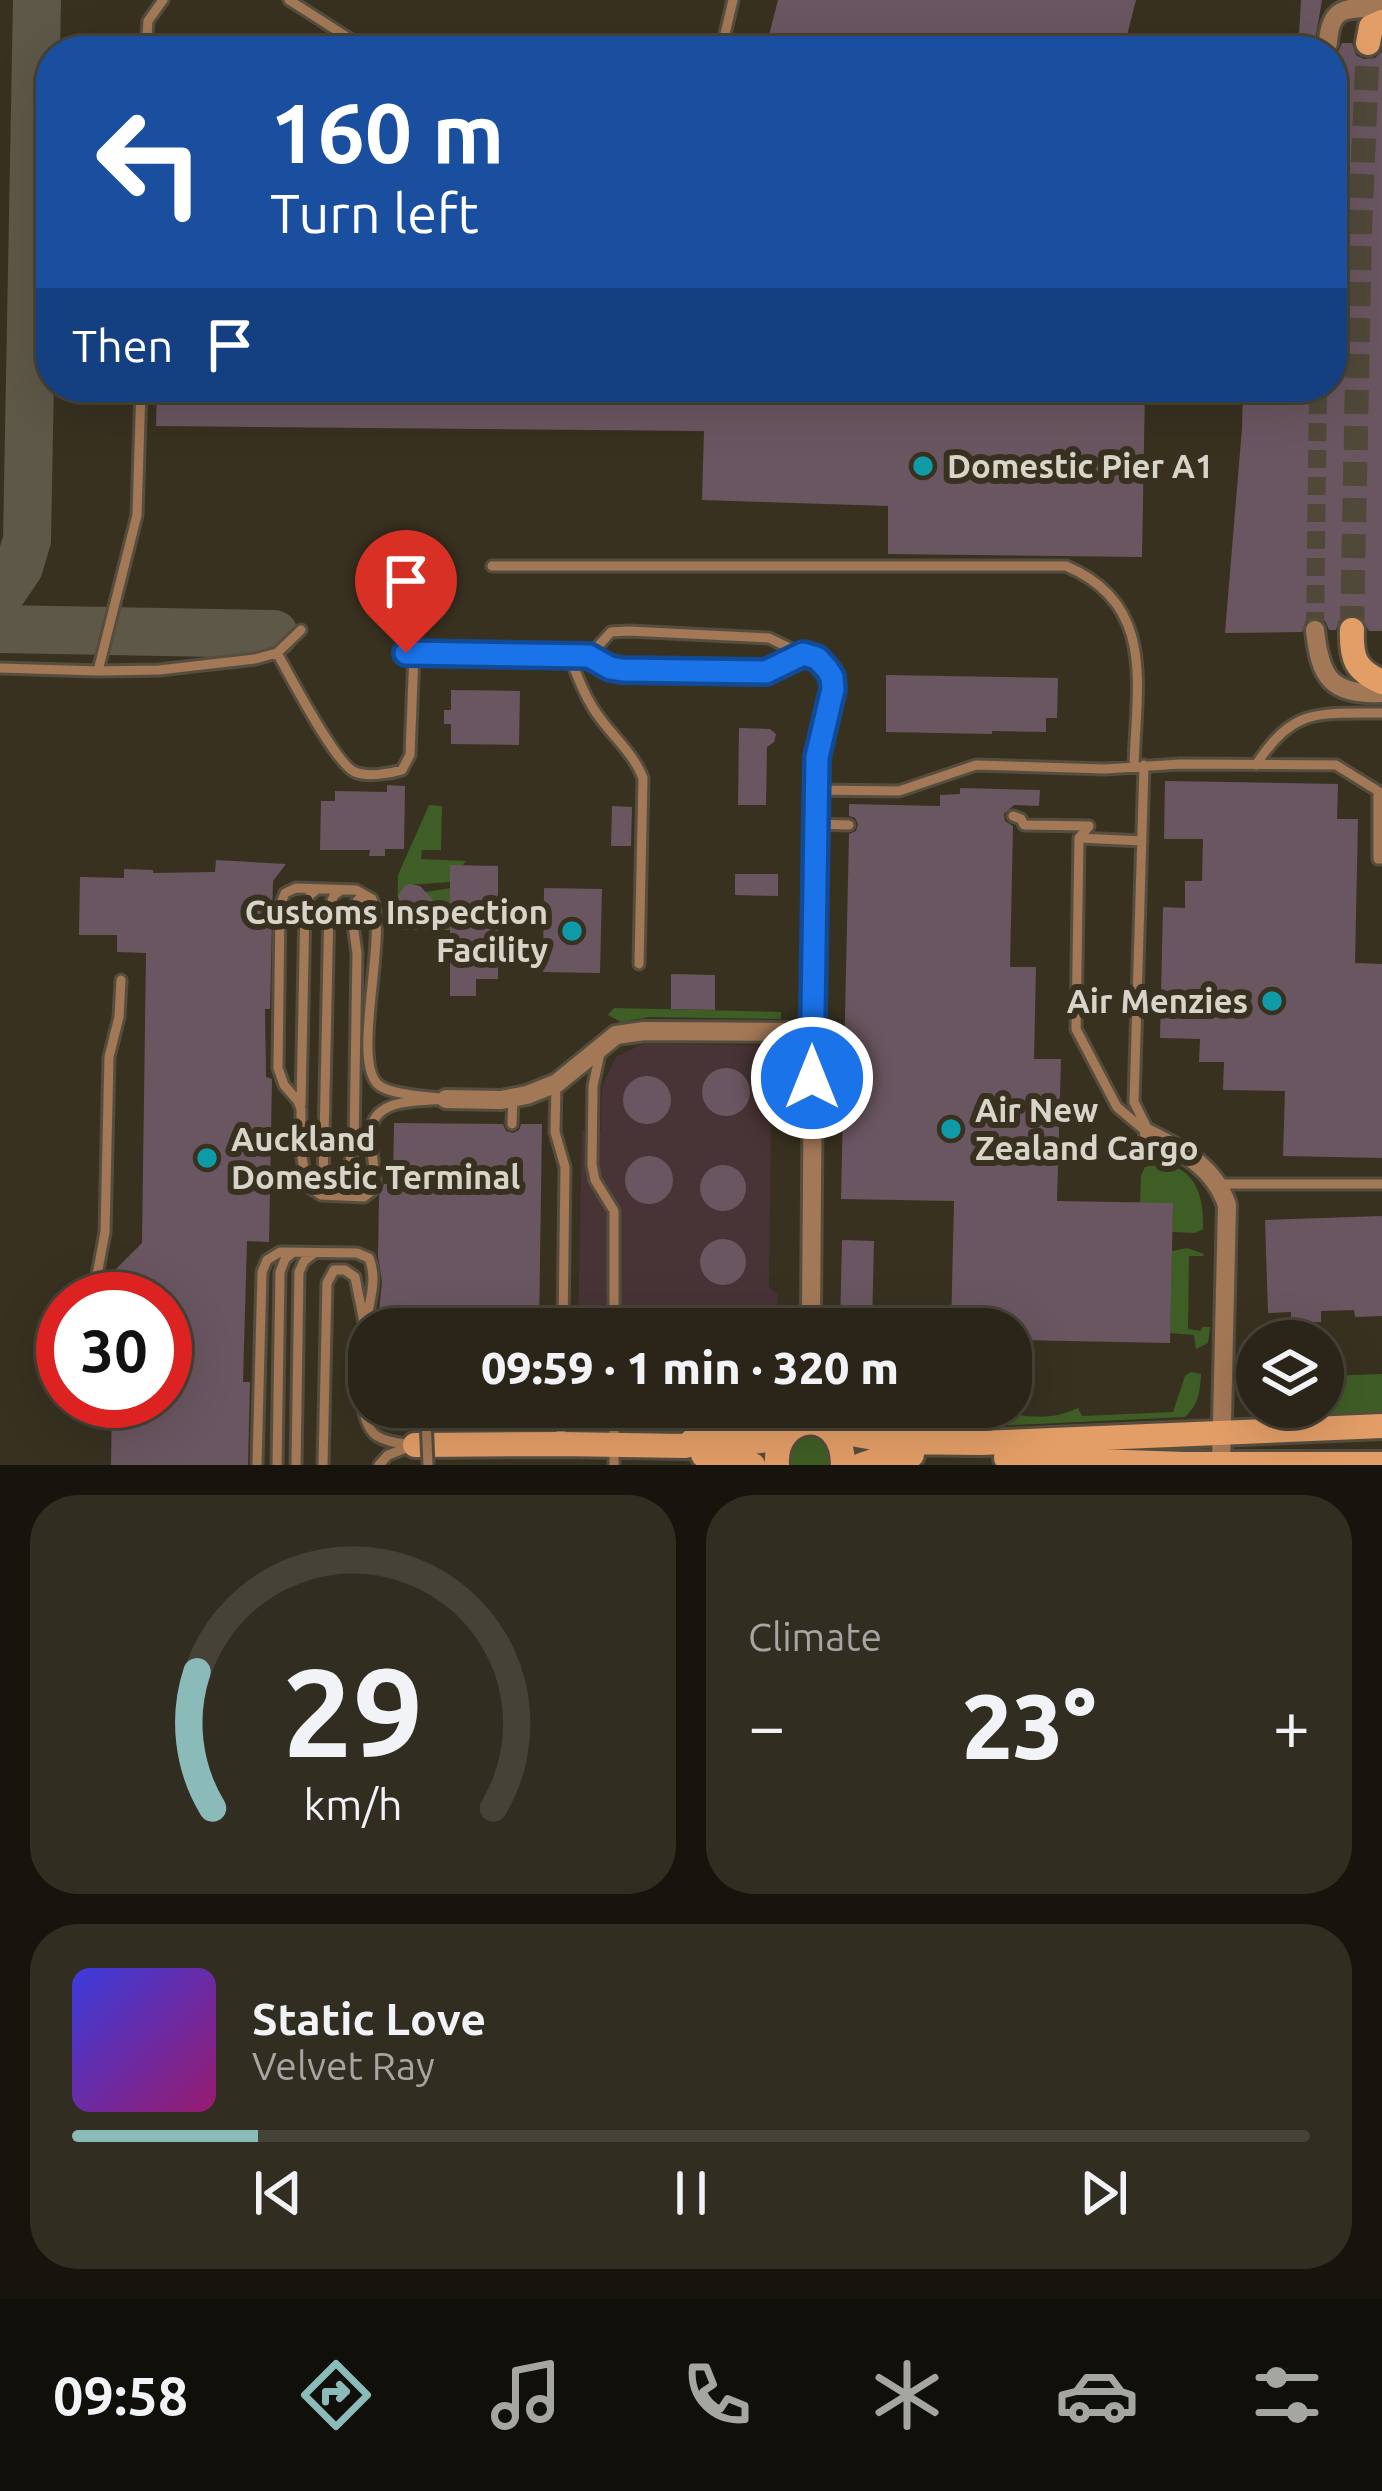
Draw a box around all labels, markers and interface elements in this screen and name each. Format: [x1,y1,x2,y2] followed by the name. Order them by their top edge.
[72,84,228,240] icon: left
[270,85,504,179] text: 160 m
[270,183,479,243] text: Turn left
[197,312,263,378] icon: arrive
[72,320,173,371] text: Then
[947,447,1214,484] place label: Domestic Pier A1
[910,453,936,479] marker: Domestic Pier A1
[355,530,457,653] pin
[373,548,439,614] icon: arrive
[245,893,548,968] place label: Customs Inspection Facility
[559,918,585,944] marker: Customs Inspection Facility
[1067,982,1248,1019] place label: Air Menzies
[1259,988,1285,1014] marker: Air Menzies
[749,1015,875,1141] position arrow
[975,1091,1199,1166] place label: Air New Zealand Cargo
[938,1116,964,1142] marker: Air New Zealand Cargo
[231,1120,520,1195] place label: Auckland Domestic Terminal
[194,1145,220,1171] marker: Auckland Domestic Terminal
[36,1272,192,1428] speed limit sign: 30
[1236,1320,1344,1428] map controls
[1236,1320,1344,1428] button: layers
[481,1342,899,1393] text: 09:59 · 1 min · 320 m
[748,1615,882,1658] text: Climate
[283,1641,423,1781] text: 29
[962,1675,1096,1776] text: 23°
[748,1688,785,1762] text: −
[1273,1688,1310,1762] text: +
[303,1779,403,1827] text: km/h
[252,1993,486,2044] text: Static Love
[252,2044,435,2087] text: Velvet Ray
[245,2160,311,2226] icon: previous
[658,2160,724,2226] icon: pause
[1071,2160,1137,2226] icon: next
[294,2353,378,2437] icon: directions
[484,2353,568,2437] icon: music
[675,2353,759,2437] icon: phone
[865,2353,949,2437] icon: climate
[1055,2353,1139,2437] icon: car
[1245,2353,1329,2437] icon: filters
[53,2365,188,2425] text: 09:58

